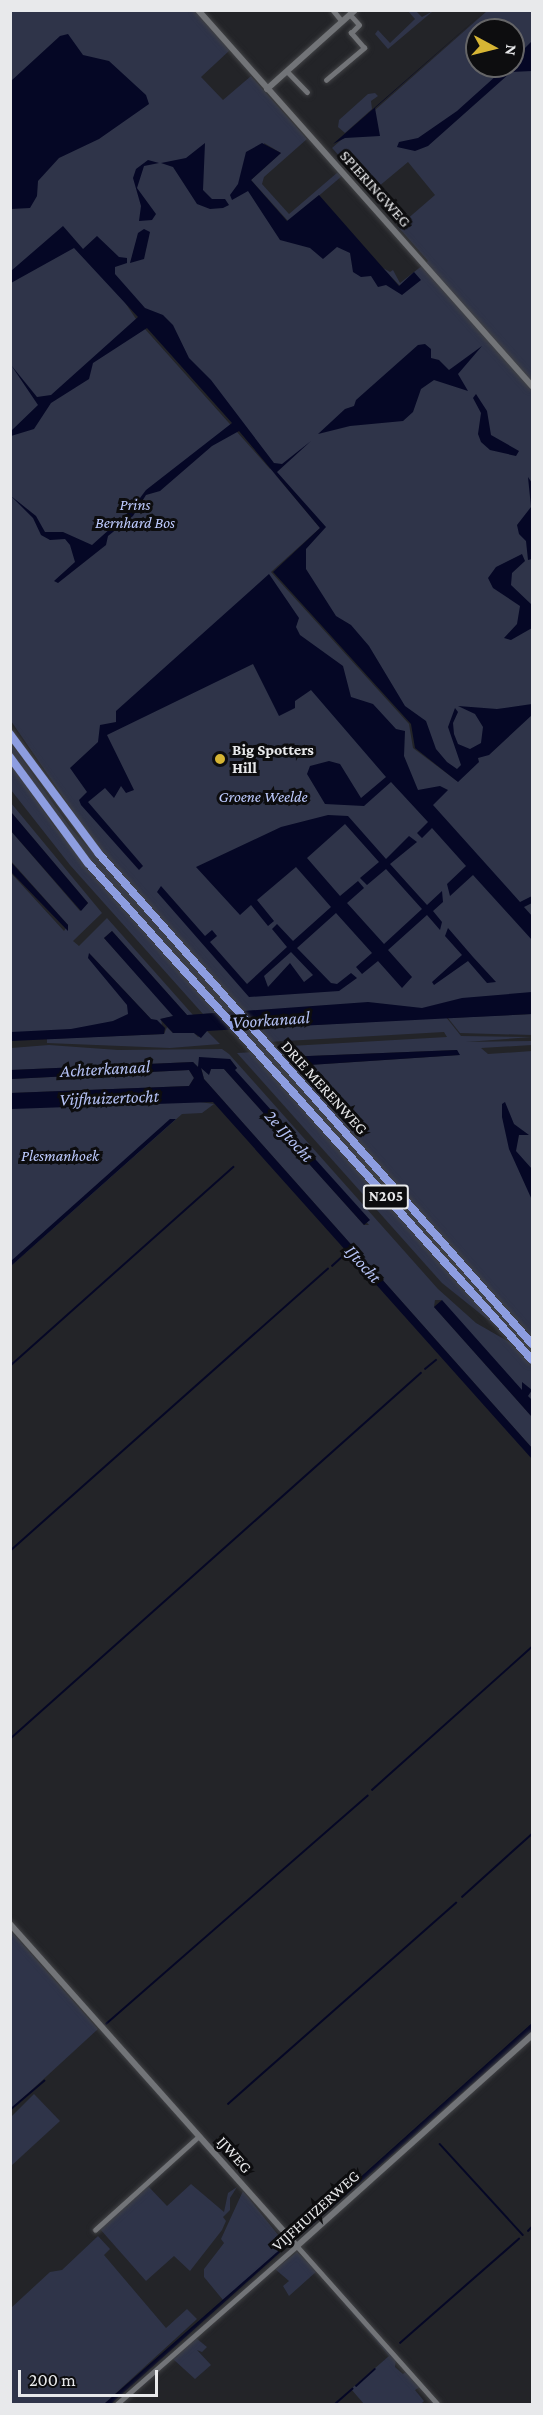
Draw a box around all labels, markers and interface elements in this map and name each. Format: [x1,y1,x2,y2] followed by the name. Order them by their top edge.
[465,18,525,78] north arrow
[502,44,520,56] text: N
[335,147,415,231] street label: SPIERINGWEG
[95,495,175,533] park label: Prins Bernhard Bos
[232,740,314,778] place label: Big Spotters Hill
[213,752,227,766] marker: Big Spotters Hill
[218,787,308,807] park label: Groene Weelde
[232,1007,310,1033] water label: Voorkanaal
[277,1037,371,1139] street label: DRIE MERENWEG
[59,1056,151,1082] water label: Achterkanaal
[59,1085,159,1111] water label: Vijfhuizertocht
[260,1105,318,1167] water label: 2e IJtocht
[21,1146,99,1166] park label: Plesmanhoek
[362,1185,410,1209] road number: N205
[340,1240,386,1288] water label: IJtocht
[212,2133,256,2177] street label: IJWEG
[268,2167,364,2255] street label: VIJFHUIZERWEG
[21,2358,160,2396] scale bar
[29,2370,76,2390] text: 200 m

